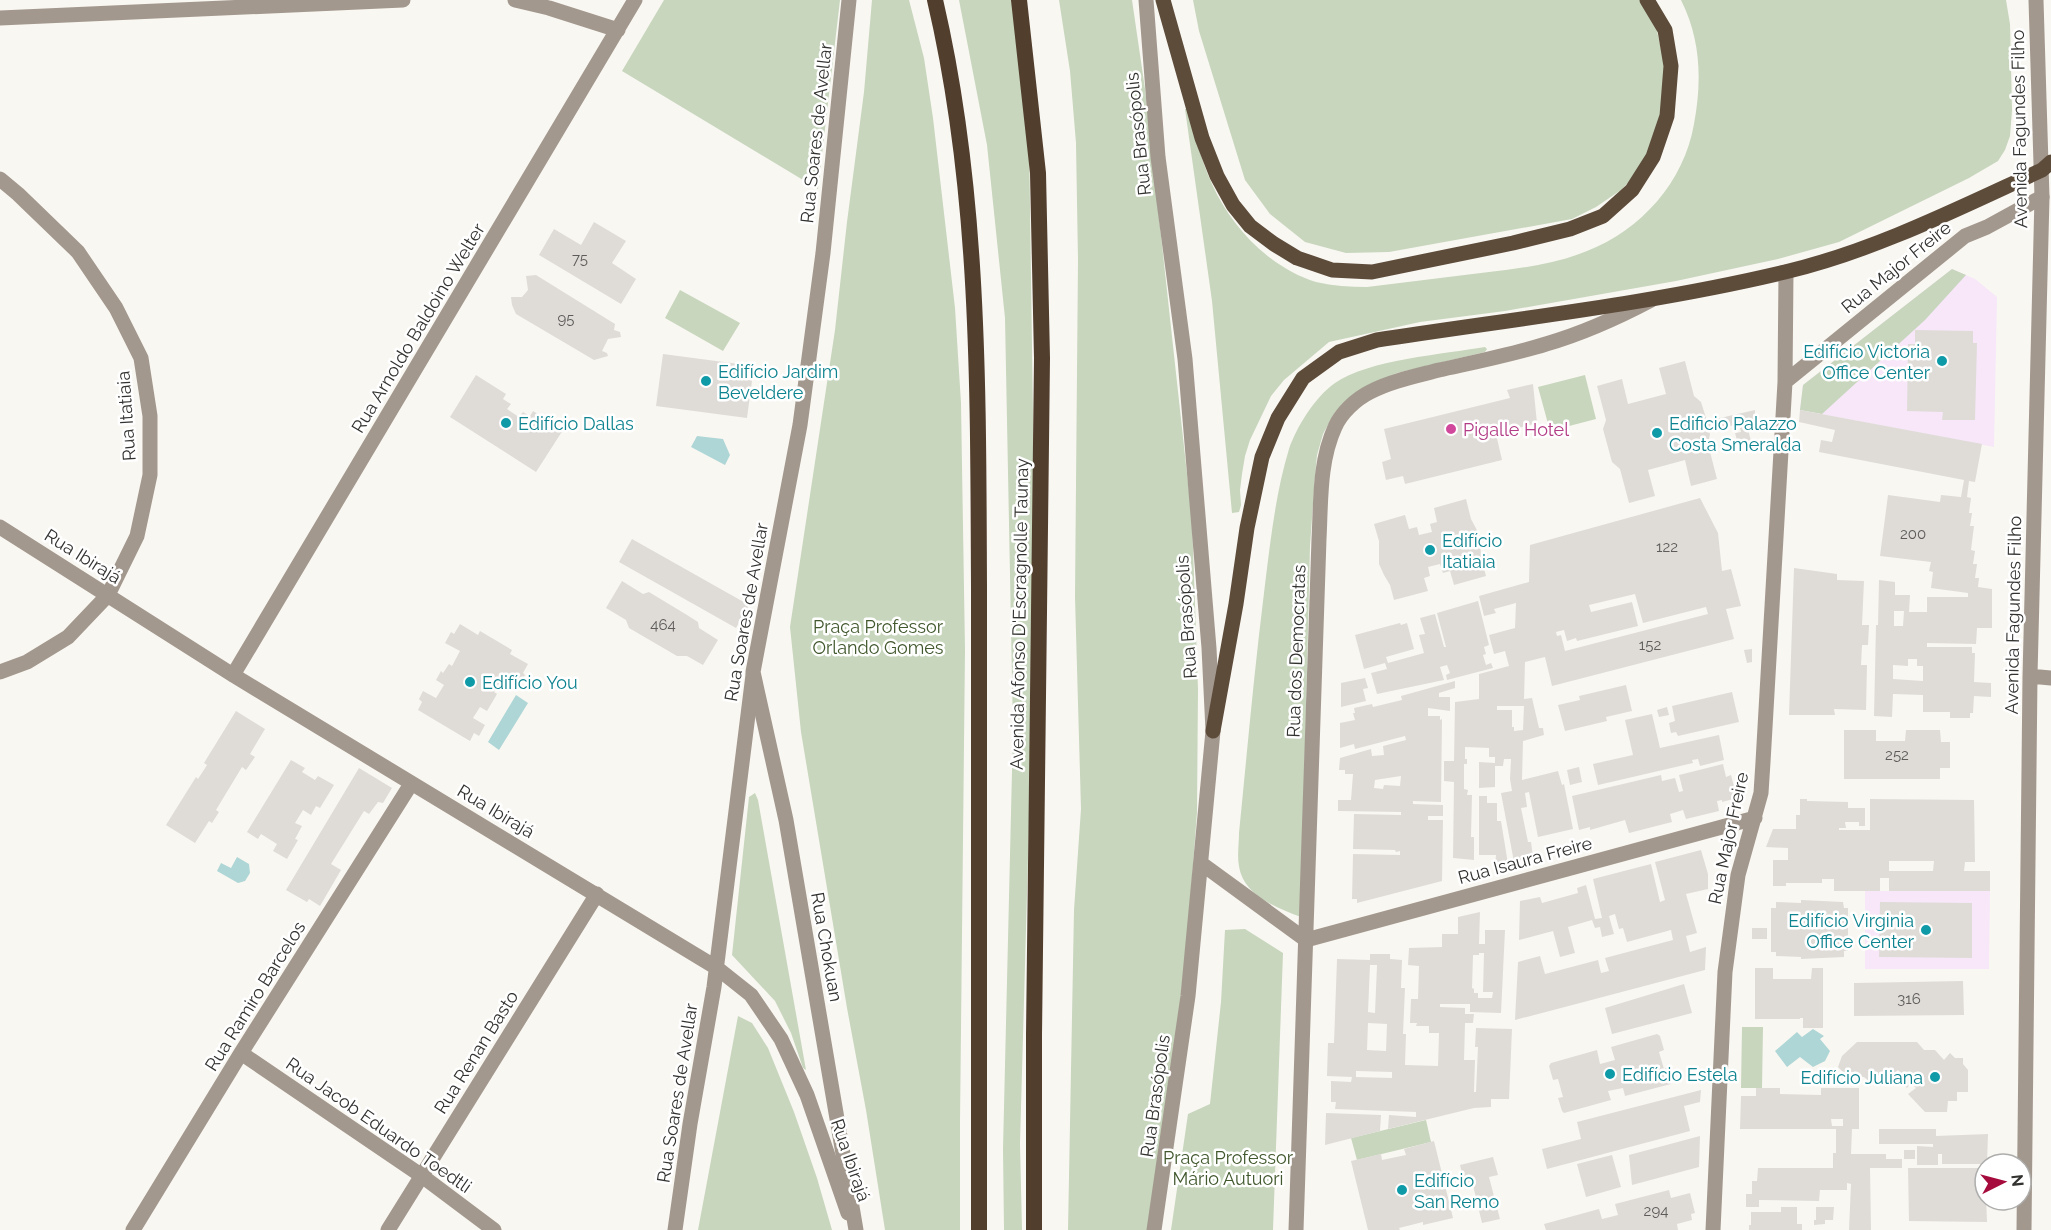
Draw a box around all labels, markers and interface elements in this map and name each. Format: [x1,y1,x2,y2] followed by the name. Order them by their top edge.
[2007,29,2031,228] street label: Avenida Fagundes Filho
[796,41,836,224] street label: Rua Soares de Avellar
[1121,71,1155,197] street label: Rua Brasópolis
[1837,216,1955,317] street label: Rua Major Freire
[347,219,489,437] street label: Rua Arnoldo Baldoino Welter
[572,250,588,268] house number: 75
[558,310,574,328] house number: 95
[1803,341,1931,383] place label: Edifício Victoria Office Center
[1935,354,1949,368] marker: Edifício Victoria Office Center
[718,361,838,403] place label: Edifício Jardim Beveldere
[112,370,140,462] street label: Rua Itatiaia
[699,374,713,388] marker: Edifício Jardim Beveldere
[518,413,634,434] place label: Edifício Dallas
[1669,413,1801,455] place label: Edificio Palazzo Costa Smeralda
[499,416,513,430] marker: Edifício Dallas
[1463,419,1569,440] place label: Pigalle Hotel
[1444,422,1458,436] marker: Pigalle Hotel
[1650,426,1664,440] marker: Edificio Palazzo Costa Smeralda
[1006,458,1032,770] street label: Avenida Afonso D'Escragnolle Taunay
[2001,515,2025,714] street label: Avenida Fagundes Filho
[720,520,772,703] street label: Rua Soares de Avellar
[41,524,125,588] street label: Rua Ibirajá
[1900,525,1926,543] house number: 200
[1442,530,1502,572] place label: Edifício Itatiaia
[1656,538,1678,556] house number: 122
[1423,543,1437,557] marker: Edifício Itatiaia
[1171,554,1201,679] street label: Rua Brasópolis
[1282,564,1310,738] street label: Rua dos Democratas
[650,616,676,634] house number: 464
[813,616,944,658] park label: Praça Professor Orlando Gomes
[1639,636,1661,654] house number: 152
[482,672,578,693] place label: Edifício You
[463,675,477,689] marker: Edifício You
[1885,746,1909,764] house number: 252
[1704,770,1752,906] street label: Rua Major Freire
[454,780,538,842] street label: Rua Ibirajá
[1456,832,1595,888] street label: Rua Isaura Freire
[807,891,847,1003] street label: Rua Chokuan
[1788,910,1915,952] place label: Edifício Virginia Office Center
[200,917,310,1075] street label: Rua Ramiro Barcelos
[1919,923,1933,937] marker: Edifício Virginia Office Center
[430,986,522,1117] street label: Rua Renan Basto
[1897,990,1921,1008] house number: 316
[652,1001,702,1184] street label: Rua Soares de Avellar
[1136,1033,1174,1159] street label: Rua Brasópolis
[282,1053,476,1197] street label: Rua Jacob Eduardo Toedtli
[1622,1064,1738,1085] place label: Edifício Estela
[1603,1067,1617,1081] marker: Edifício Estela
[1801,1067,1923,1088] place label: Edifício Juliana
[1928,1070,1942,1084] marker: Edifício Juliana
[827,1116,875,1204] street label: Rua Ibirajá
[1163,1147,1294,1189] park label: Praça Professor Mário Autuori
[1973,1152,2033,1212] north arrow
[1414,1170,1499,1212] place label: Edifício San Remo
[2007,1173,2028,1188] text: N
[1395,1183,1409,1197] marker: Edifício San Remo
[1644,1202,1668,1220] house number: 294

